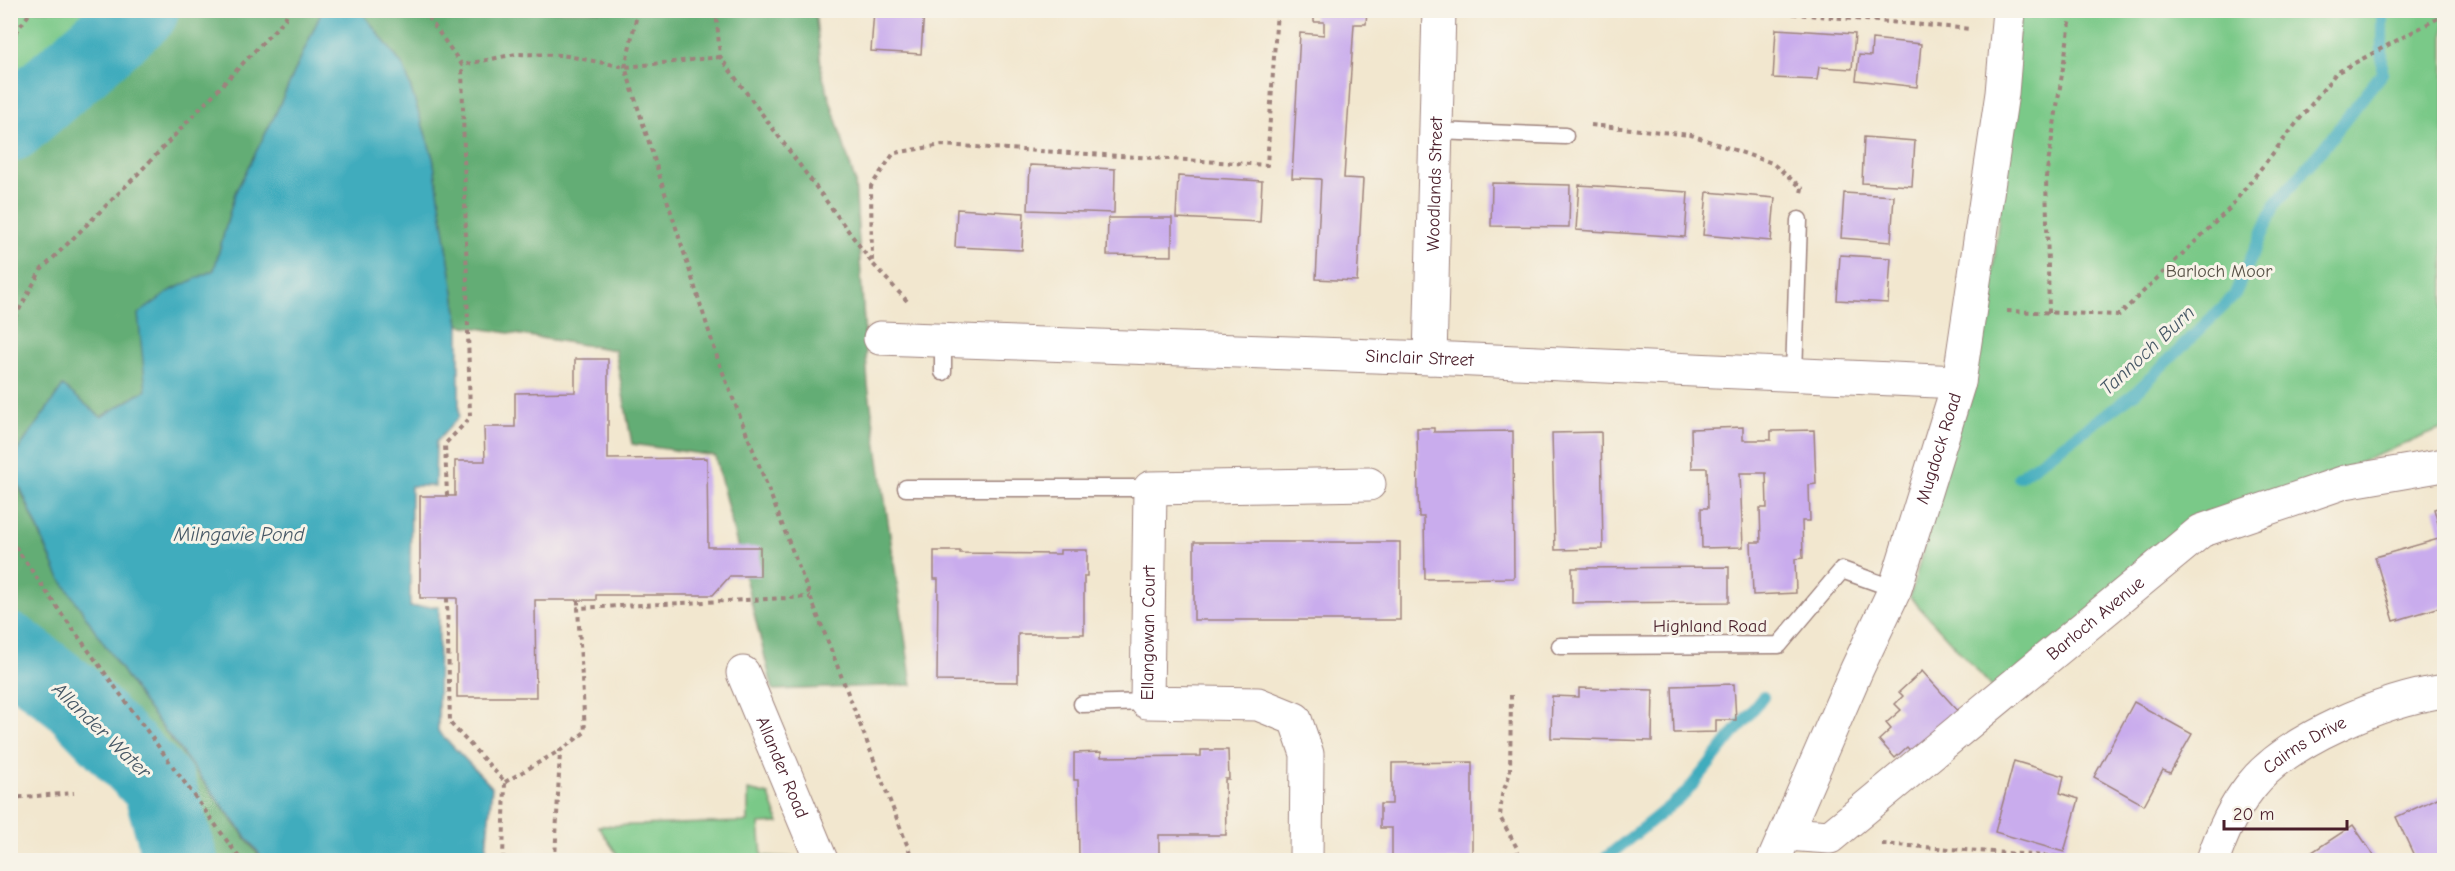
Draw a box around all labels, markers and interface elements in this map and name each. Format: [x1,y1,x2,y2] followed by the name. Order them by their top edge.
[1423,116,1447,252] street label: Woodlands Street
[2166,261,2273,282] park label: Barloch Moor
[2095,301,2199,400] water label: Tannoch Burn
[1365,346,1475,371] street label: Sinclair Street
[1912,390,1966,507] street label: Mugdock Road
[173,523,306,546] water label: Milngavie Pond
[1137,565,1160,701] street label: Ellangowan Court
[2043,572,2149,665] street label: Barloch Avenue
[1653,616,1767,637] street label: Highland Road
[47,677,156,784] water label: Allander Water
[2259,712,2350,779] street label: Cairns Drive
[751,713,812,821] street label: Allander Road
[2224,793,2347,831] scale bar
[2233,804,2274,825] text: 20 m

